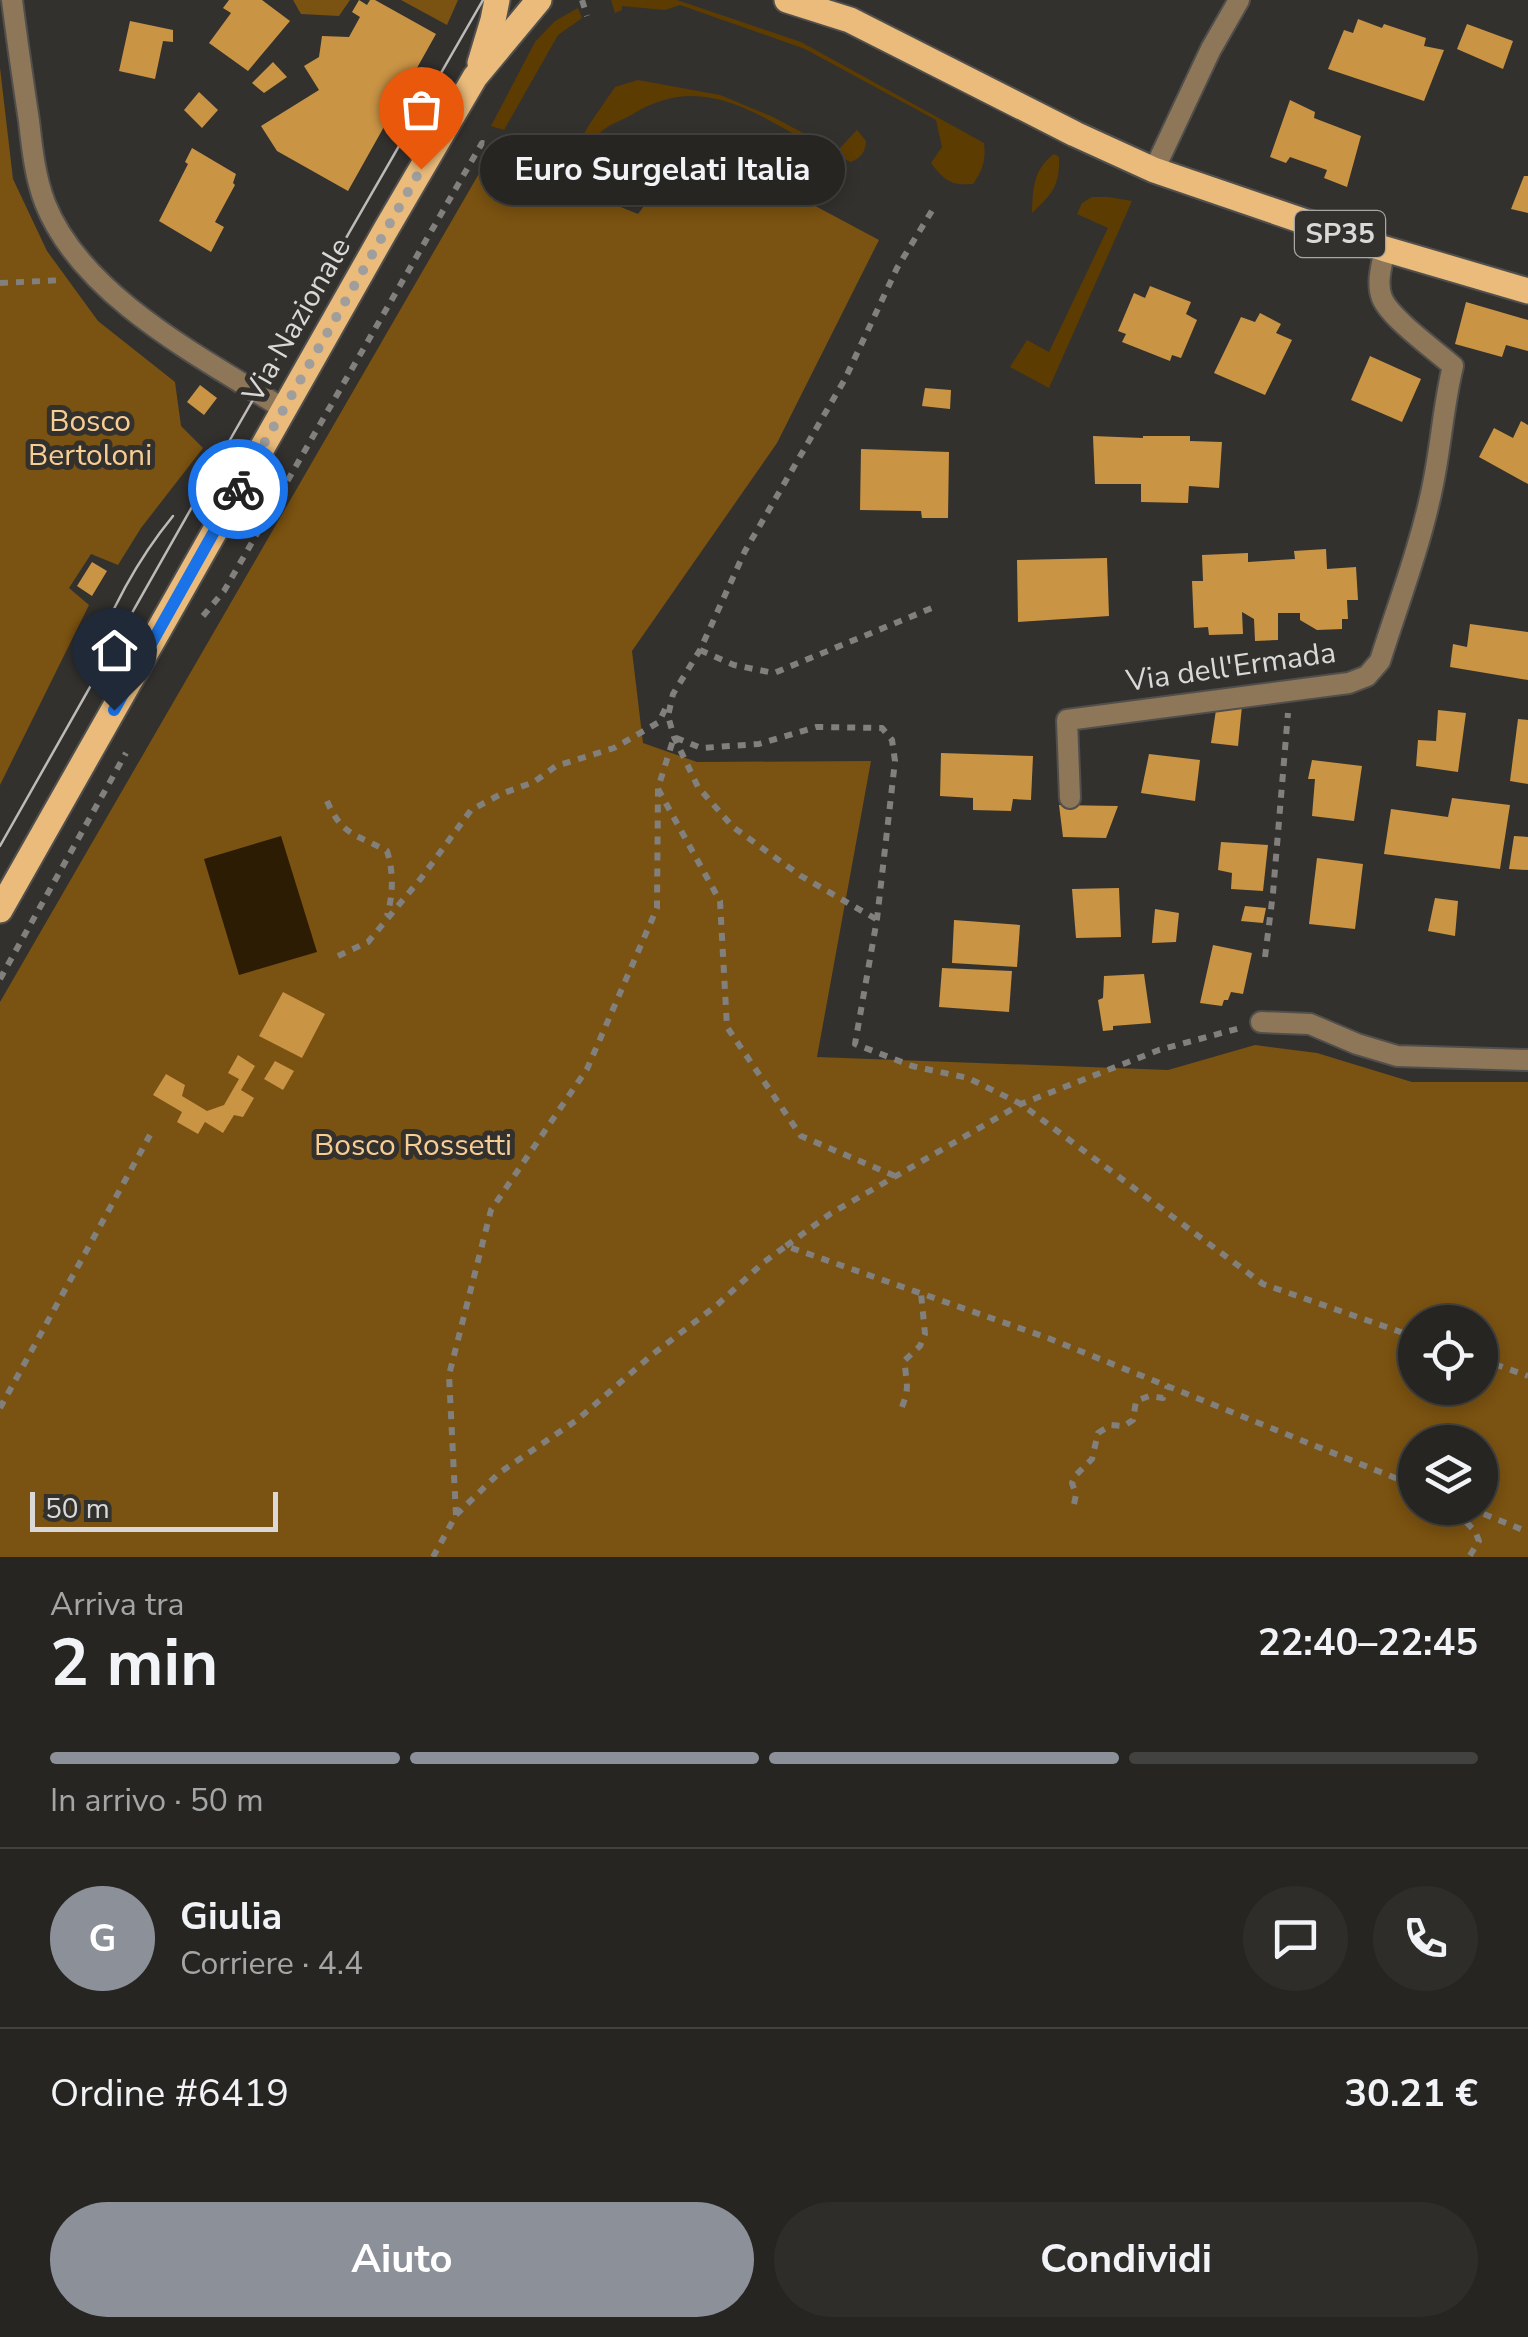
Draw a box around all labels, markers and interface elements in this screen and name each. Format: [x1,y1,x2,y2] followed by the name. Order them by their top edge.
[379,67,464,170] pin
[394,82,449,137] icon: bag
[481,134,846,204] callout: Euro Surgelati Italia
[514,148,811,191] text: Euro Surgelati Italia
[1295,211,1385,257] road number: SP35
[233,230,361,411] street label: Via Nazionale
[28,401,152,476] park label: Bosco Bertoloni
[188,439,288,539] courier
[211,462,266,517] icon: bike
[72,608,157,711] pin
[87,623,142,678] icon: home
[1123,632,1338,702] street label: Via dell'Ermada
[314,1125,512,1166] park label: Bosco Rossetti
[1398,1305,1498,1525] map controls
[1398,1305,1498,1405] button: locate
[1398,1425,1498,1525] button: layers
[30,1487,278,1532] scale bar
[45,1490,110,1528] text: 50 m
[50,1583,184,1626] text: Arriva tra
[1258,1617,1478,1668] text: 22:40–22:45
[50,1619,218,1708] text: 2 min
[50,1779,264,1822] text: In arrivo · 50 m
[1243,1886,1348,1991] button: chat
[1373,1886,1478,1991] button: phone
[180,1891,282,1942] text: Giulia
[89,1913,116,1964] text: G
[180,1942,363,1985] text: Corriere · 4.4
[50,2068,289,2119] text: Ordine #6419
[1344,2068,1478,2119] text: 30.21 €
[50,2202,754,2317] button: Aiuto
[774,2202,1478,2317] button: Condividi

